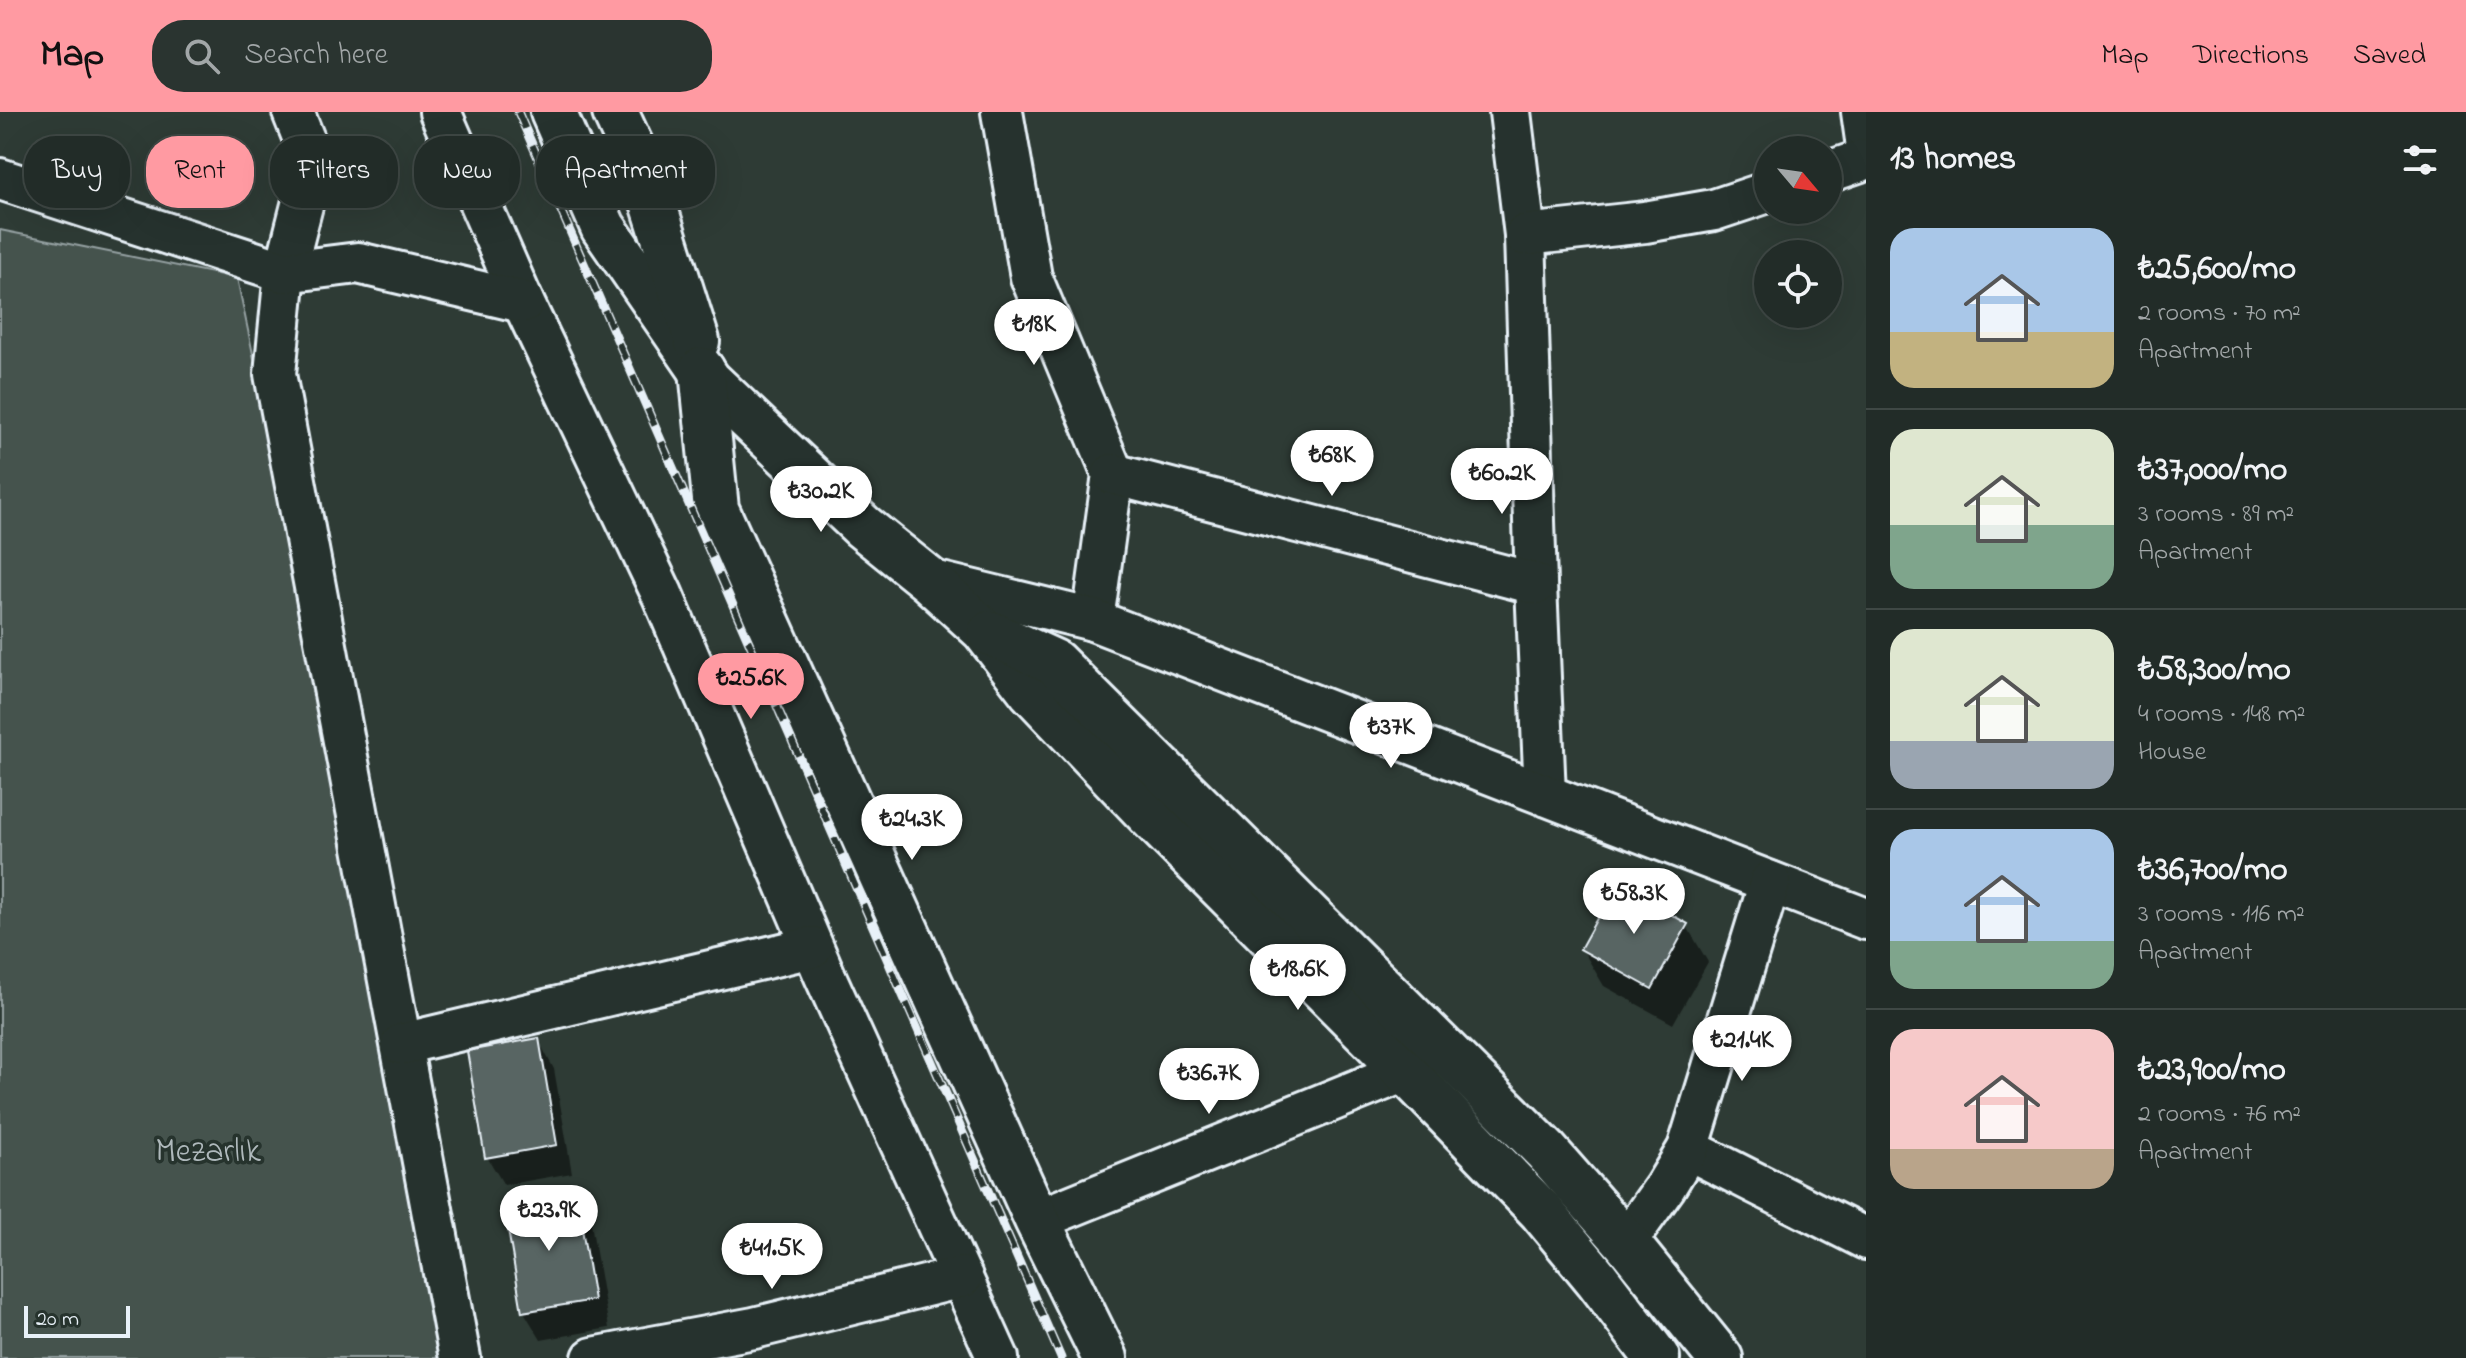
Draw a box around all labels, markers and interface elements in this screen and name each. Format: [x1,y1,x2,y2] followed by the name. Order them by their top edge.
[152,20,712,92] search box
[40,28,104,84] text: Map
[180,34,224,78] icon: search
[244,34,388,78] text: Search here
[2101,36,2149,77] text: Map
[2193,36,2309,77] text: Directions
[2353,36,2426,77] text: Saved
[1890,135,2016,185] text: 13 homes
[24,136,130,208] chip: Buy
[146,136,254,208] chip: Rent
[270,136,398,208] chip: Filters
[414,136,520,208] chip: New
[536,136,715,208] chip: Apartment
[1754,136,1842,224] north arrow
[1754,136,1842,328] map controls
[2398,138,2442,182] icon: filters
[1754,240,1842,328] button: locate
[2138,245,2296,295] text: ₺25,600/mo
[1954,260,2050,356] icon: home
[2138,295,2301,333] text: 2 rooms · 70 m²
[987,299,1081,367] pin: ₺18K
[1012,306,1056,344] text: ₺18K
[2138,333,2252,371] text: Apartment
[1285,430,1379,498] pin: ₺68K
[1309,437,1355,475] text: ₺68K
[2138,446,2288,496] text: ₺37,000/mo
[1437,448,1567,516] pin: ₺60.2K
[1469,455,1535,493] text: ₺60.2K
[1954,461,2050,557] icon: home
[756,466,886,534] pin: ₺30.2K
[788,473,854,511] text: ₺30.2K
[2138,496,2294,534] text: 3 rooms · 89 m²
[2138,534,2252,572] text: Apartment
[2138,646,2291,696] text: ₺58,300/mo
[686,653,816,721] pin: ₺25.6K
[716,660,786,698] text: ₺25.6K
[1954,661,2050,757] icon: home
[2138,696,2305,734] text: 4 rooms · 148 m²
[1344,702,1438,770] pin: ₺37K
[1367,709,1415,747] text: ₺37K
[2138,734,2206,772] text: House
[847,794,977,862] pin: ₺24.3K
[879,801,945,839] text: ₺24.3K
[2138,846,2288,896] text: ₺36,700/mo
[1954,861,2050,957] icon: home
[1569,868,1699,936] pin: ₺58.3K
[1601,875,1667,913] text: ₺58.3K
[2138,896,2305,934] text: 3 rooms · 116 m²
[2138,934,2252,972] text: Apartment
[1233,944,1363,1012] pin: ₺18.6K
[1268,951,1328,989] text: ₺18.6K
[1677,1015,1807,1083] pin: ₺21.4K
[1711,1022,1773,1060] text: ₺21.4K
[2138,1046,2286,1096] text: ₺23,900/mo
[1144,1048,1274,1116] pin: ₺36.7K
[1177,1055,1241,1093] text: ₺36.7K
[1954,1061,2050,1157] icon: home
[2138,1096,2301,1134] text: 2 rooms · 76 m²
[155,1128,261,1178] park label: Mezarlık
[2138,1134,2252,1172] text: Apartment
[484,1185,614,1253] pin: ₺23.9K
[518,1192,580,1230] text: ₺23.9K
[707,1223,837,1291] pin: ₺41.5K
[740,1230,804,1268] text: ₺41.5K
[24,1302,130,1338] scale bar
[36,1304,79,1336] text: 20 m

